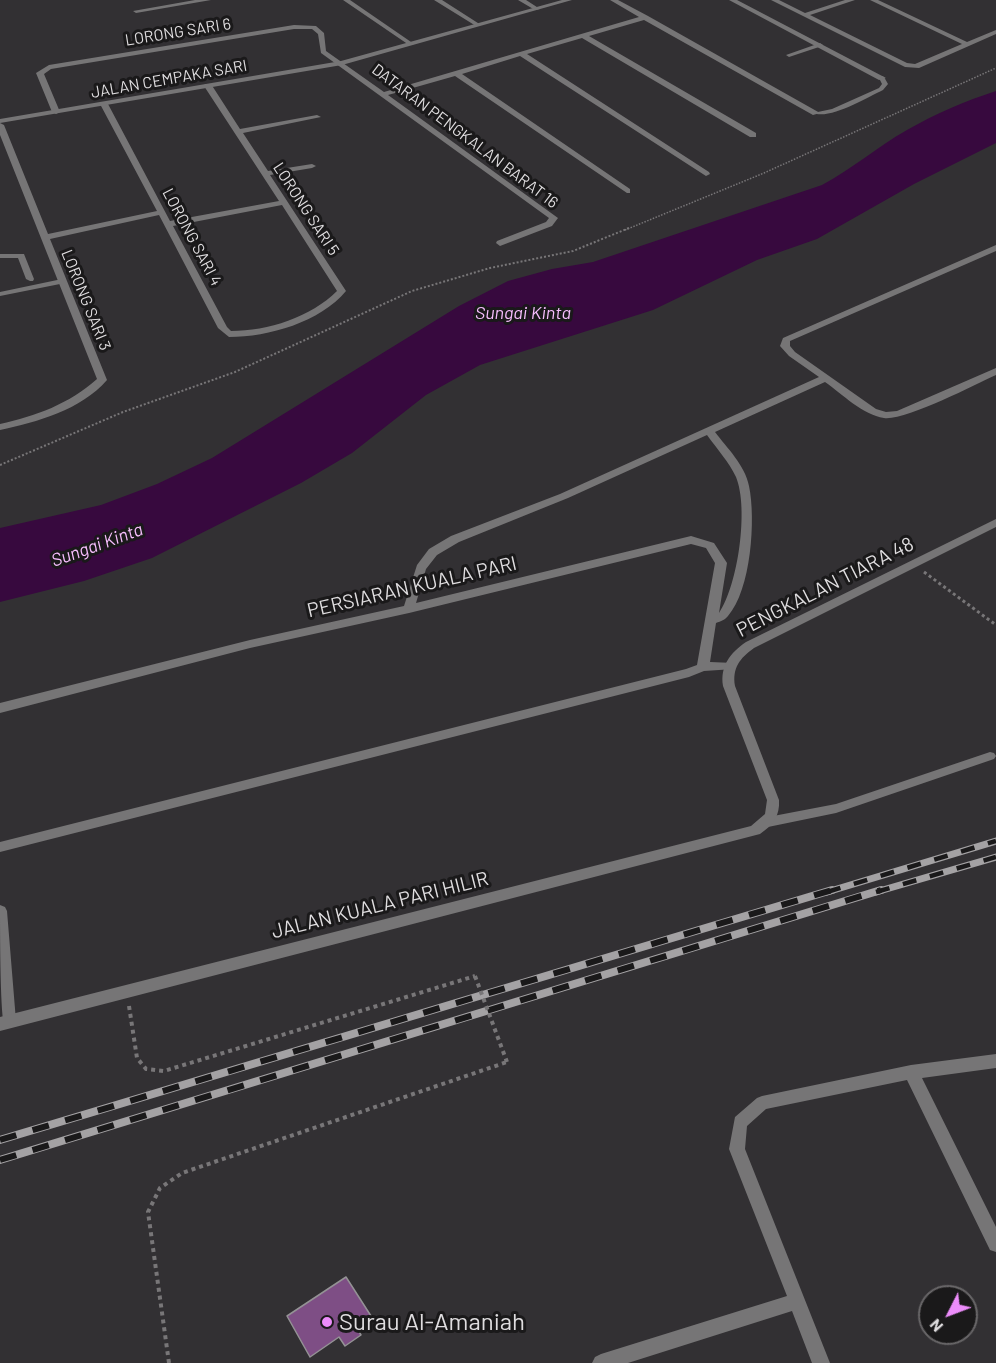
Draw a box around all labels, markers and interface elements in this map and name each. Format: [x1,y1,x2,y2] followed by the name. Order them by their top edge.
[124,14,232,50] street label: LORONG SARI 6
[90,56,248,102] street label: JALAN CEMPAKA SARI
[368,60,562,212] street label: DATARAN PENGKALAN BARAT 16
[269,159,343,259] street label: LORONG SARI 5
[158,185,226,289] street label: LORONG SARI 4
[57,247,115,353] street label: LORONG SARI 3
[475,302,571,324] water label: Sungai Kinta
[48,518,146,572] water label: Sungai Kinta
[732,532,918,642] street label: PENGKALAN TIARA 48
[305,551,519,623] street label: PERSIARAN KUALA PARI
[269,866,491,944] street label: JALAN KUALA PARI HILIR
[918,1285,978,1345] north arrow
[339,1308,525,1336] place label: Surau Al-Amaniah
[320,1315,334,1329] marker: Surau Al-Amaniah
[925,1316,946,1336] text: N

